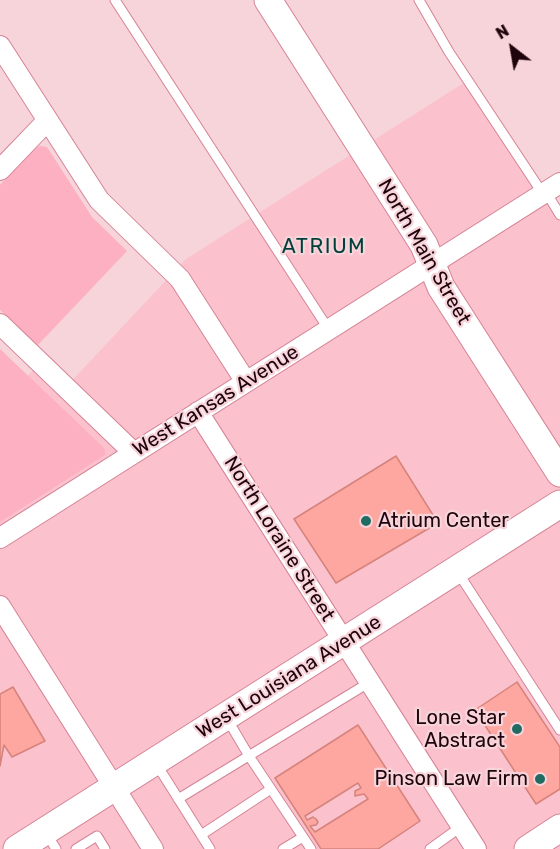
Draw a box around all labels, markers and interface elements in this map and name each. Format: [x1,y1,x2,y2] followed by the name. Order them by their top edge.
[482,18,542,78] north arrow
[493,21,512,43] text: N
[372,175,476,329] street label: North Main Street
[282,234,366,260] district label: ATRIUM
[129,340,303,462] street label: West Kansas Avenue
[219,452,339,626] street label: North Loraine Street
[378,509,509,533] place label: Atrium Center
[359,514,373,528] marker: Atrium Center
[192,610,386,744] street label: West Louisiana Avenue
[415,706,505,753] place label: Lone Star Abstract
[510,722,524,736] marker: Lone Star Abstract
[374,767,528,791] place label: Pinson Law Firm
[533,772,547,786] marker: Pinson Law Firm

